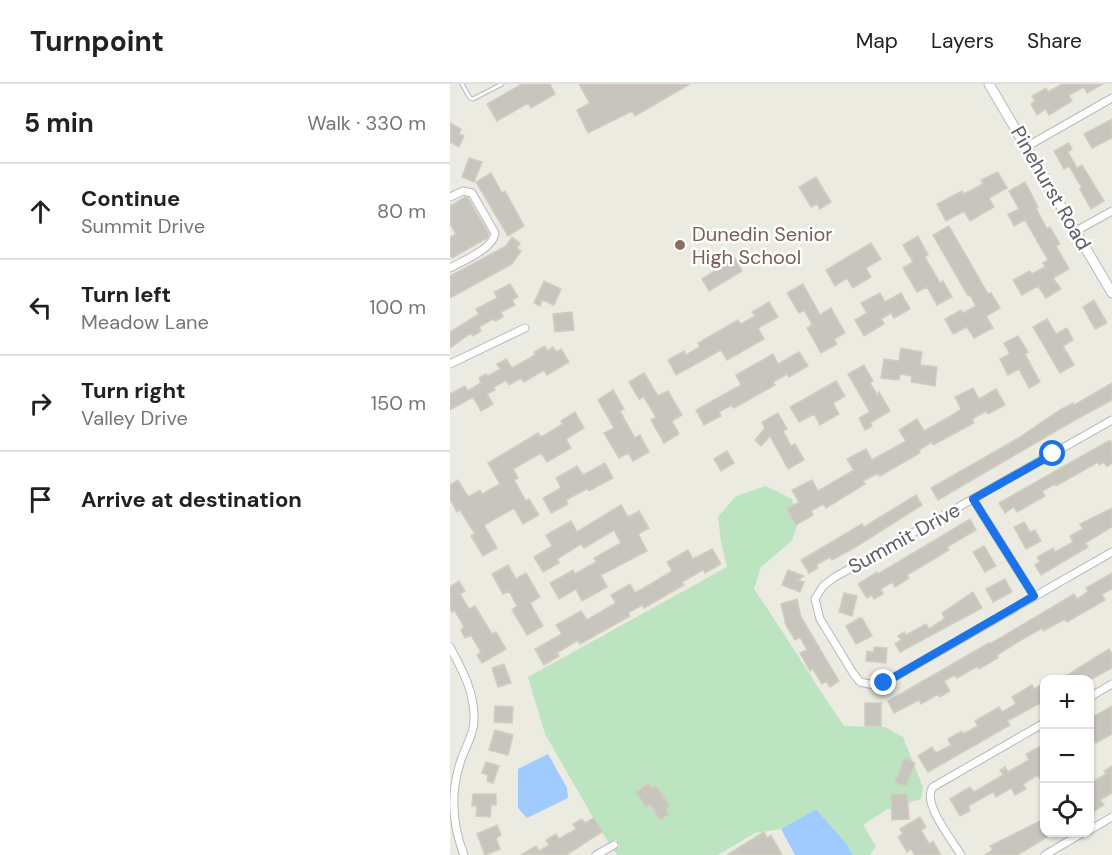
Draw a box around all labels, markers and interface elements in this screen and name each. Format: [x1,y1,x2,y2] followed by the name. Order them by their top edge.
[30,23,164,60] text: Turnpoint
[856,27,898,55] text: Map
[931,27,994,55] text: Layers
[1027,27,1082,55] text: Share
[24,106,94,140] text: 5 min
[307,110,426,136] text: Walk · 330 m
[1005,121,1097,255] street label: Pinehurst Road
[81,184,180,213] text: Continue
[24,195,57,228] icon: ahead
[377,198,426,224] text: 80 m
[81,213,205,239] text: Summit Drive
[692,221,833,270] place label: Dunedin Senior High School
[673,238,687,252] marker: Dunedin Senior High School
[81,280,171,309] text: Turn left
[24,291,57,324] icon: left
[369,294,426,320] text: 100 m
[81,309,209,335] text: Meadow Lane
[81,376,186,405] text: Turn right
[24,387,57,420] icon: right
[371,390,426,416] text: 150 m
[81,405,188,431] text: Valley Drive
[1039,440,1065,466] route start
[24,483,57,516] icon: arrive
[81,485,302,514] text: Arrive at destination
[843,497,965,579] street label: Summit Drive
[870,669,896,695] route end
[1040,675,1094,837] map controls
[1040,675,1094,729] button: +
[1040,729,1094,783] button: −
[1040,783,1094,837] button: locate

